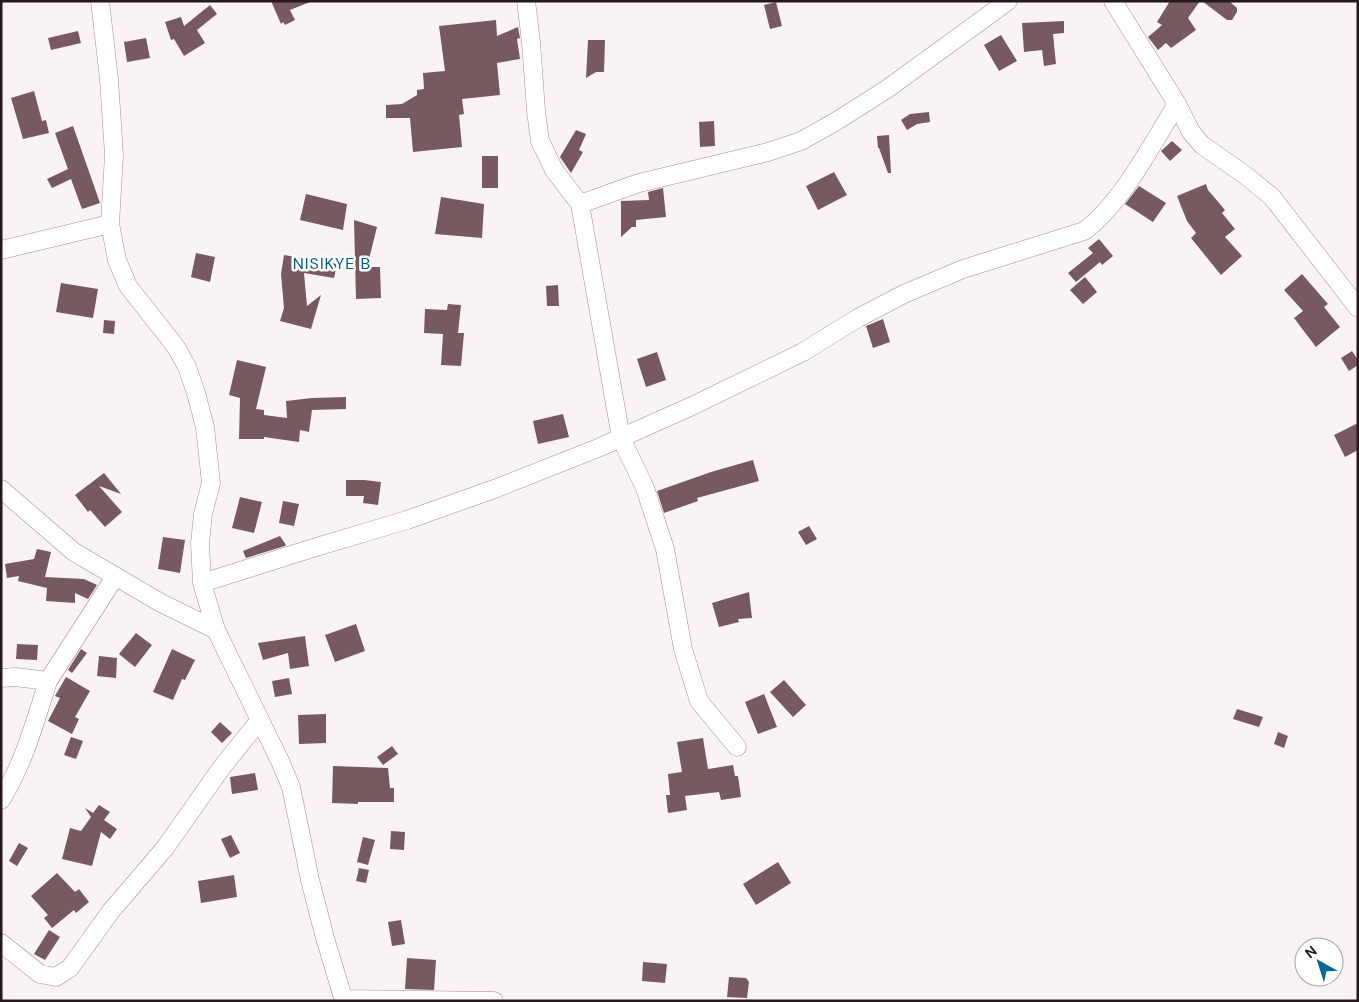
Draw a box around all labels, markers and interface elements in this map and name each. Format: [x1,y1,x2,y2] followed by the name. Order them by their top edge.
[293,253,371,274] district label: NISIKYE B
[1294,937,1344,987] north arrow
[1301,942,1320,962] text: N

